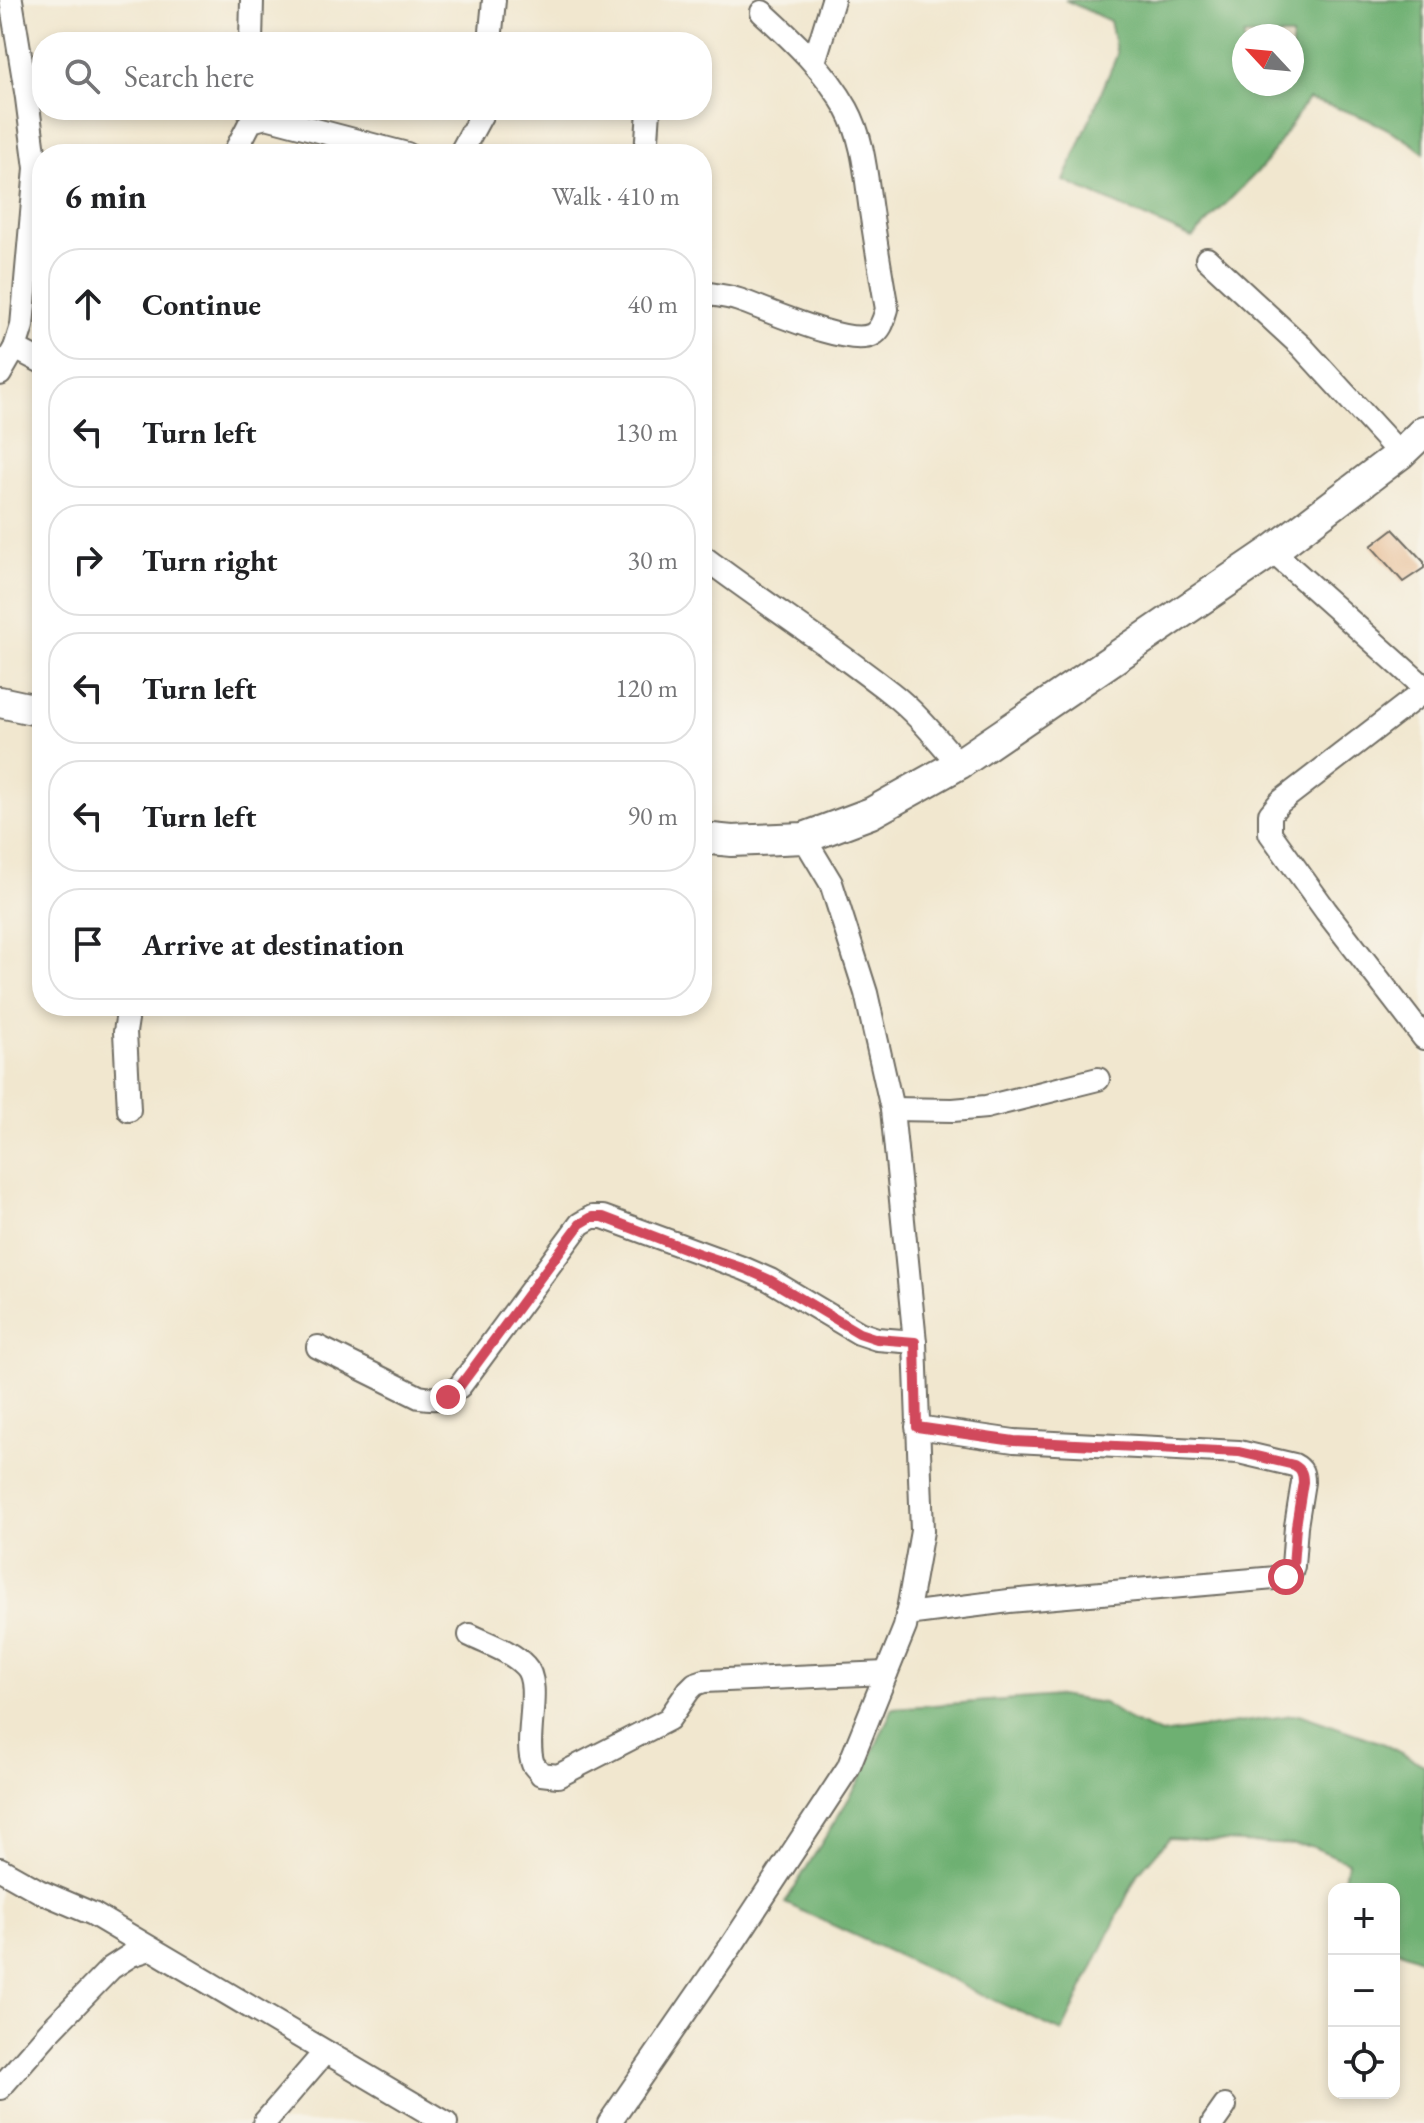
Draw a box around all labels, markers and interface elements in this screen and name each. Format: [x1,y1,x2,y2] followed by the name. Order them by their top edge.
[1232,24,1304,96] north arrow
[32,32,712,120] search box
[60,54,104,98] icon: search
[124,57,254,96] text: Search here
[64,174,147,218] text: 6 min
[552,179,680,213] text: Walk · 410 m
[66,282,110,326] icon: ahead
[142,285,261,324] text: Continue
[628,287,678,321] text: 40 m
[66,410,110,454] icon: left
[142,413,256,452] text: Turn left
[615,415,678,449] text: 130 m
[66,538,110,582] icon: right
[142,541,278,580] text: Turn right
[628,543,678,577] text: 30 m
[66,666,110,710] icon: left
[142,669,256,708] text: Turn left
[615,671,678,705] text: 120 m
[66,794,110,838] icon: left
[142,797,256,836] text: Turn left
[628,799,678,833] text: 90 m
[66,922,110,966] icon: arrive
[142,925,404,964] text: Arrive at destination
[430,1379,466,1415] route end
[1268,1559,1304,1595] route start
[1328,1883,1400,2099] map controls
[1328,1883,1400,1955] button: +
[1328,1955,1400,2027] button: −
[1328,2027,1400,2099] button: locate

